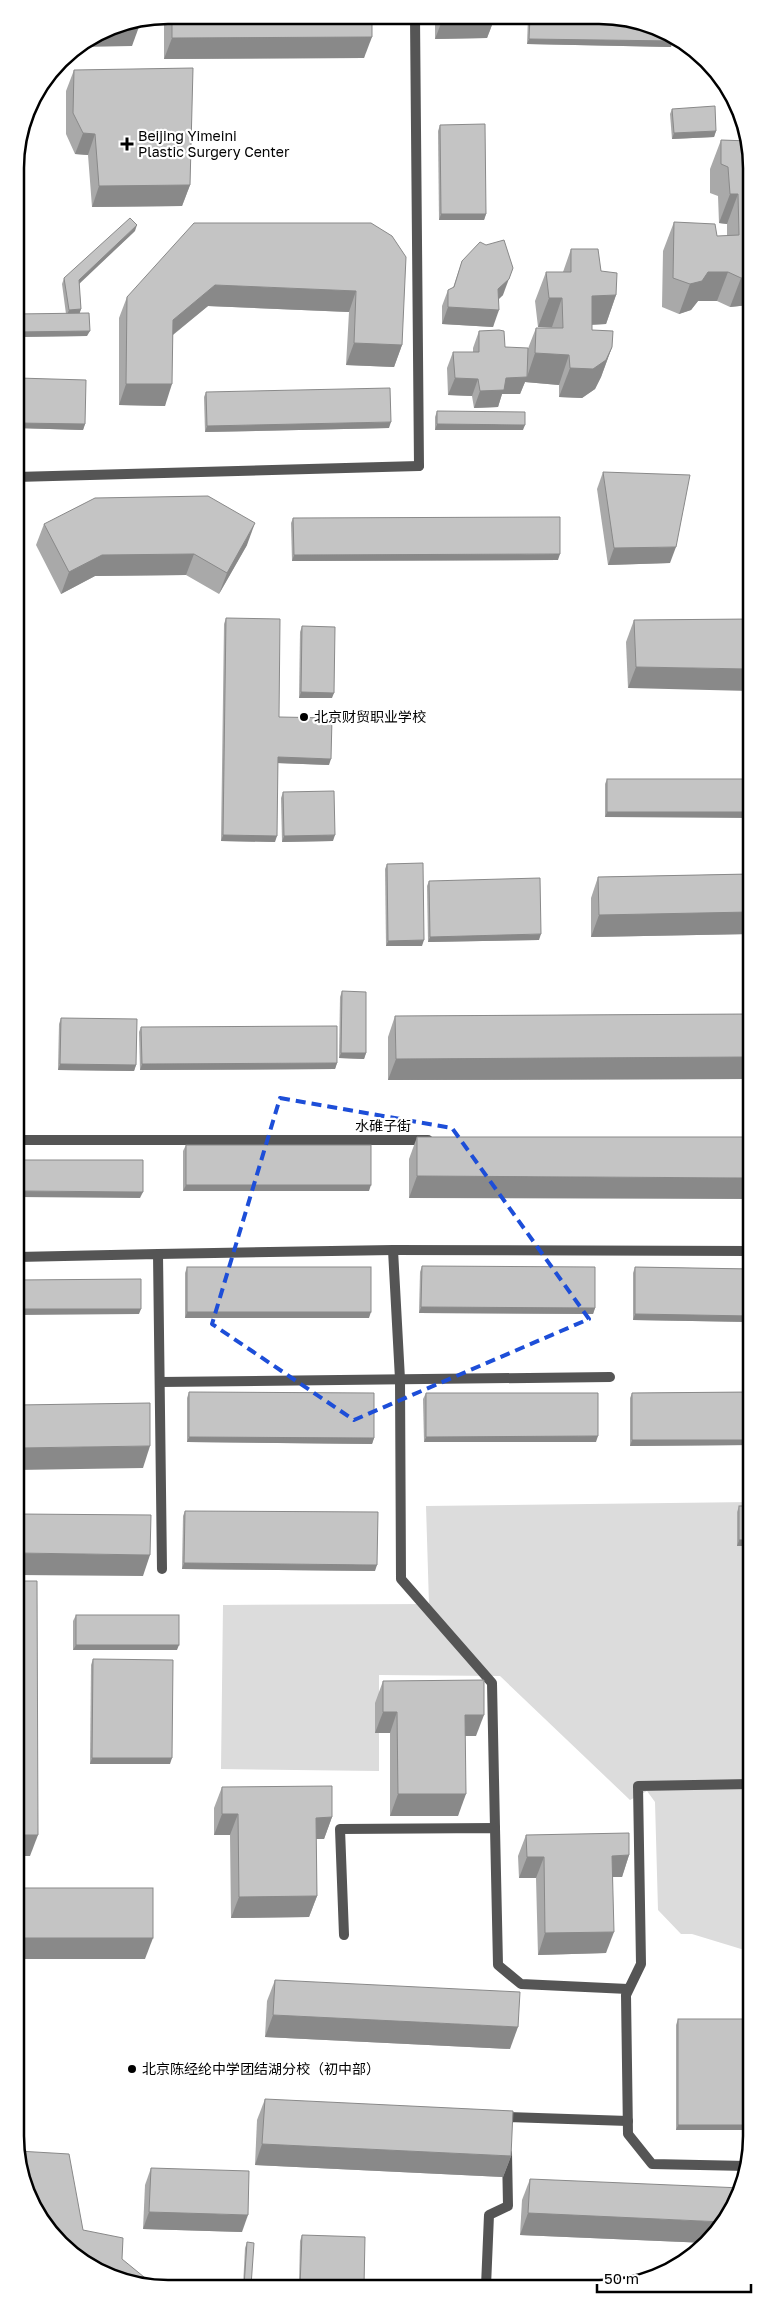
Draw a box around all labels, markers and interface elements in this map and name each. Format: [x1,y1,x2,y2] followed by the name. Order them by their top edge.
[138,127,290,160] place label: Beijing Yimeini Plastic Surgery Center
[120,137,134,151] marker: Beijing Yimeini Plastic Surgery Center
[314,708,426,725] place label: 北京财贸职业学校
[298,711,310,723] marker: 北京财贸职业学校
[355,1117,411,1134] street label: 水碓子街
[142,2060,380,2077] place label: 北京陈经纶中学团结湖分校（初中部）
[126,2063,138,2075] marker: 北京陈经纶中学团结湖分校（初中部）
[597,2262,751,2294] scale bar
[604,2269,639,2287] text: 50 m

